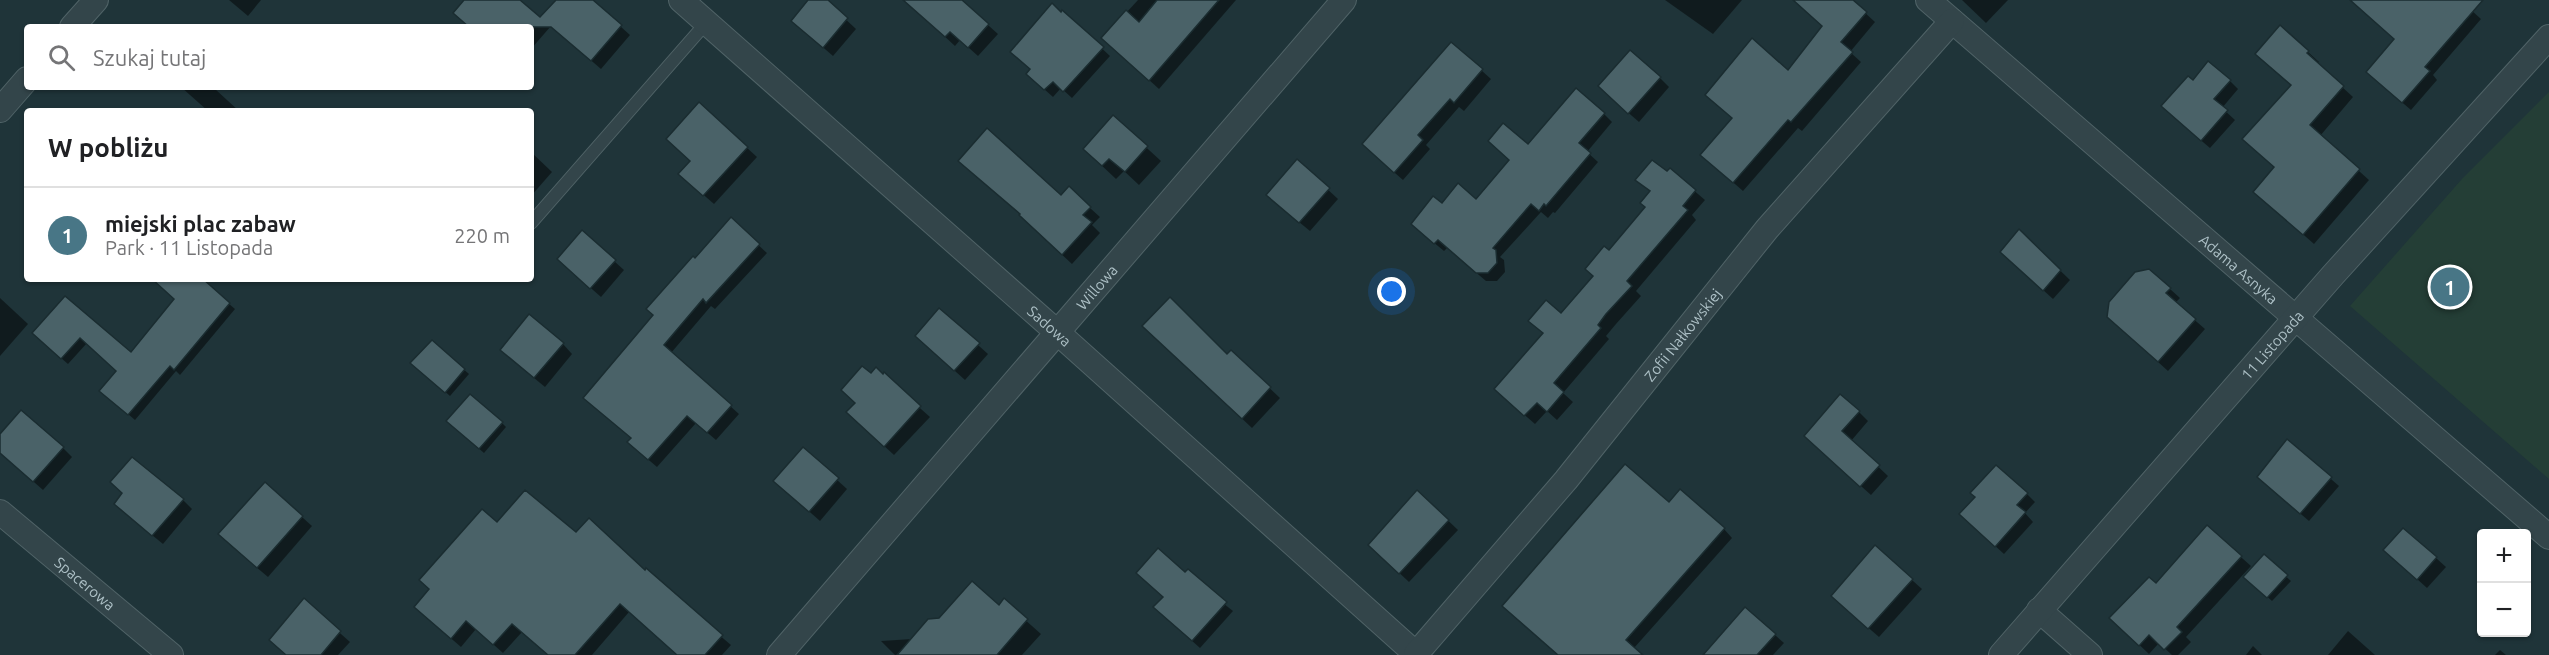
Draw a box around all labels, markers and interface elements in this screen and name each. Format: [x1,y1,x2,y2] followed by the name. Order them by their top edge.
[24,24,534,90] search box
[45,41,78,74] icon: search
[93,45,206,70] text: Szukaj tutaj
[48,133,169,162] text: W pobliżu
[105,211,296,236] text: miejski plac zabaw
[62,224,73,247] text: 1
[454,224,510,247] text: 220 m
[2196,230,2281,307] street label: Adama Asnyka
[105,236,273,259] text: Park · 11 Listopada
[1072,261,1120,313] street label: Willowa
[2430,264,2470,310] pin: 1
[1377,277,1406,306] your location
[1640,285,1725,384] street label: Zofii Nałkowskiej
[1024,302,1075,350] street label: Sadowa
[2237,307,2307,383] street label: 11 Listopada
[2477,529,2531,637] map controls
[2477,529,2531,583] button: +
[52,553,119,613] street label: Spacerowa
[2477,583,2531,637] button: −

